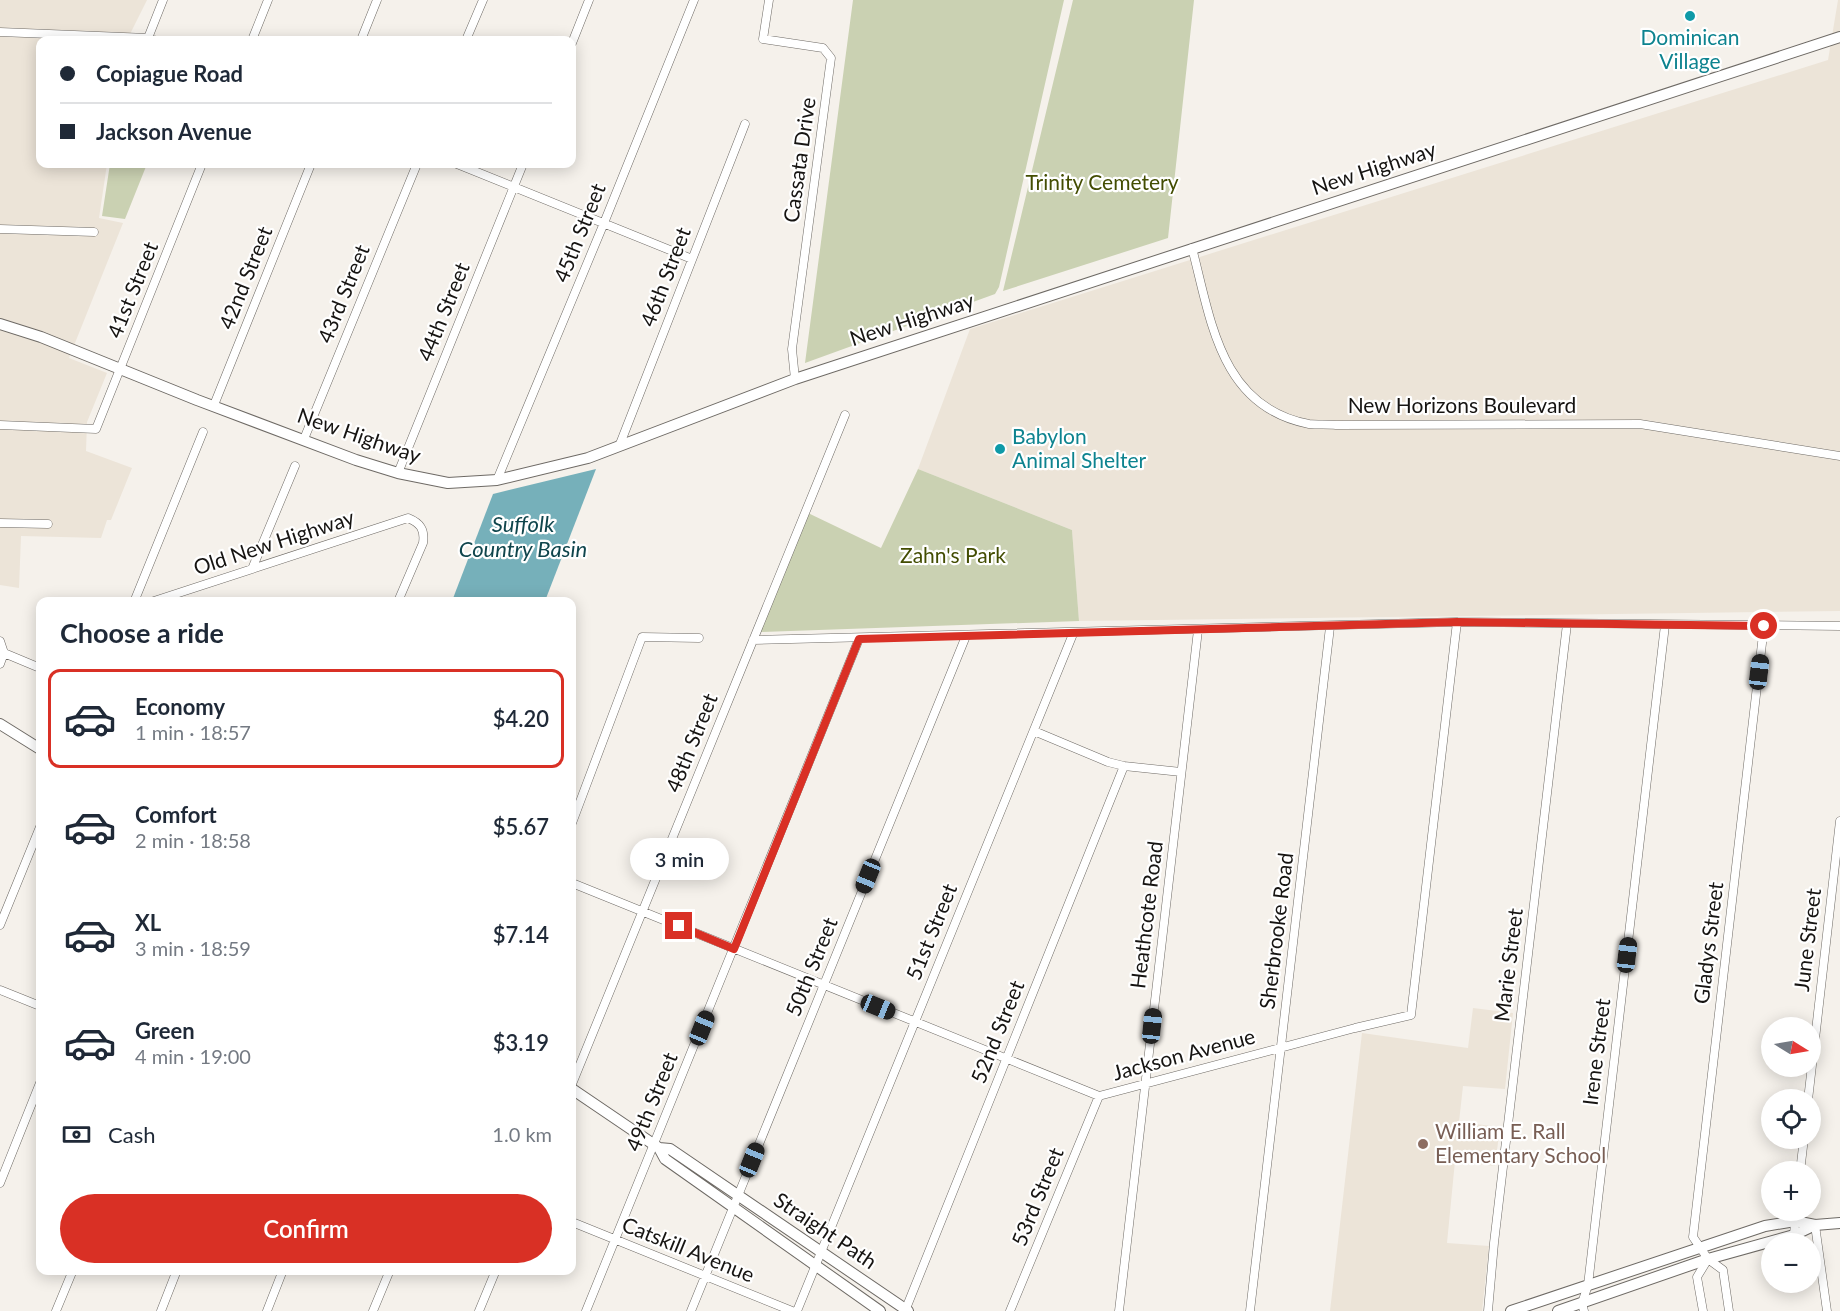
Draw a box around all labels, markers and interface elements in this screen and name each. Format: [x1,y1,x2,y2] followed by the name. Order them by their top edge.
[1683,9,1697,23] marker: Dominican Village
[1641,24,1739,73] place label: Dominican Village
[96,60,243,87] text: Copiague Road
[777,95,820,224] street label: Cassata Drive
[96,118,252,145] text: Jackson Avenue
[1308,136,1439,199] street label: New Highway
[1026,169,1179,194] park label: Trinity Cemetery
[547,179,610,285] street label: 45th Street
[213,222,277,332] street label: 42nd Street
[634,223,695,330] street label: 46th Street
[101,237,162,341] street label: 41st Street
[312,240,374,346] street label: 43rd Street
[411,258,474,364] street label: 44th Street
[846,287,977,350] street label: New Highway
[1348,392,1576,417] street label: New Horizons Boulevard
[294,402,425,467] street label: New Highway
[1012,423,1147,472] place label: Babylon Animal Shelter
[993,442,1007,456] marker: Babylon Animal Shelter
[190,504,357,579] street label: Old New Highway
[459,510,587,562] water label: Suffolk Country Basin
[900,542,1006,567] park label: Zahn's Park
[1750,612,1777,639] route start
[60,616,224,649] text: Choose a ride
[1748,653,1770,691] car
[659,689,722,795] street label: 48th Street
[63,692,117,746] icon: car
[135,693,225,720] text: Economy
[493,705,549,732] text: $4.20
[135,720,251,744] text: 1 min · 18:57
[63,800,117,854] icon: car
[135,801,217,828] text: Comfort
[493,813,549,840] text: $5.67
[135,828,251,852] text: 2 min · 18:58
[630,839,728,881] callout: 3 min
[1124,840,1167,990] street label: Heathcote Road
[655,847,704,871] text: 3 min
[1254,851,1298,1011] street label: Sherbrooke Road
[853,856,883,896] car
[900,879,961,983] street label: 51st Street
[1688,880,1727,1005] street label: Gladys Street
[1788,886,1825,993] street label: June Street
[1488,906,1527,1023] street label: Marie Street
[63,908,117,962] icon: car
[135,909,161,936] text: XL
[665,912,692,939] route end
[779,913,842,1019] street label: 50th Street
[493,921,549,948] text: $7.14
[135,936,251,960] text: 3 min · 18:59
[1616,936,1638,974] car
[965,976,1029,1086] street label: 52nd Street
[858,992,898,1022] car
[1577,996,1615,1107] street label: Irene Street
[1141,1007,1163,1045] car
[687,1008,717,1048] car
[63,1016,117,1070] icon: car
[135,1017,195,1044] text: Green
[1761,1017,1821,1077] north arrow
[1761,1017,1821,1293] map controls
[1110,1023,1258,1085] street label: Jackson Avenue
[493,1029,549,1056] text: $3.19
[135,1044,251,1068] text: 4 min · 19:00
[619,1048,682,1154] street label: 49th Street
[1761,1089,1821,1149] button: locate
[60,1118,93,1151] icon: cash
[1435,1118,1606,1167] place label: William E. Rall Elementary School
[108,1121,155,1148] text: Cash
[492,1122,552,1146] text: 1.0 km
[1416,1137,1430,1151] marker: William E. Rall Elementary School
[737,1140,767,1180] car
[1006,1143,1068,1249] street label: 53rd Street
[1761,1161,1821,1221] button: +
[770,1186,882,1273] street label: Straight Path
[60,1194,552,1263] button: Confirm
[619,1211,759,1287] street label: Catskill Avenue
[1761,1233,1821,1293] button: −

